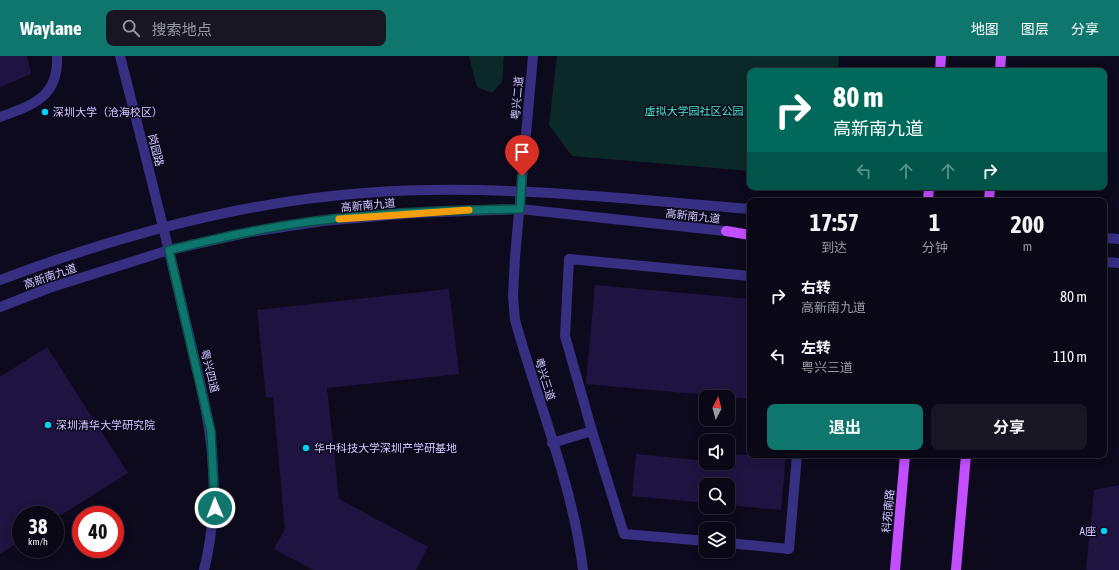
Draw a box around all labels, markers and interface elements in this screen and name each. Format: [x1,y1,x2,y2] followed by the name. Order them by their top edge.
[106,10,386,46] search box
[20,17,82,39] text: Waylane
[120,17,142,39] icon: search
[152,21,212,38] text: 搜索地点
[971,21,999,37] text: 地图
[1021,21,1049,37] text: 图层
[1071,21,1099,37] text: 分享
[509,76,525,120] street label: 粤兴二道
[833,81,883,113] text: 80 m
[767,84,819,136] icon: right
[645,105,744,117] park label: 虚拟大学园社区公园
[53,106,163,118] place label: 深圳大学（沧海校区）
[40,107,50,117] marker: 深圳大学（沧海校区）
[833,118,923,139] text: 高新南九道
[146,133,166,167] street label: 岗园路
[505,135,539,176] pin
[511,141,533,163] icon: arrive
[853,160,875,182] icon: left
[895,160,917,182] icon: ahead
[937,160,959,182] icon: ahead
[979,160,1001,182] icon: right
[340,197,396,213] street label: 高新南九道
[665,207,721,225] street label: 高新南九道
[810,209,859,236] text: 17:57
[929,209,940,236] text: 1
[1010,211,1044,238] text: 200
[1023,239,1032,254] text: m
[821,240,847,255] text: 到达
[922,240,948,255] text: 分钟
[22,261,78,291] street label: 高新南九道
[801,279,831,296] text: 右转
[767,285,789,307] icon: right
[1060,288,1087,305] text: 80 m
[801,300,866,315] text: 高新南九道
[801,339,831,356] text: 左转
[767,345,789,367] icon: left
[199,348,221,394] street label: 粤兴四道
[1053,348,1087,365] text: 110 m
[533,356,557,402] street label: 粤兴三道
[801,360,853,375] text: 粤兴三道
[699,390,735,426] north arrow
[699,390,735,558] map controls
[767,404,923,450] button: 退出
[931,404,1087,450] button: 分享
[56,419,155,431] place label: 深圳清华大学研究院
[43,420,53,430] marker: 深圳清华大学研究院
[699,434,735,470] button: sound
[314,442,457,454] place label: 华中科技大学深圳产学研基地
[301,443,311,453] marker: 华中科技大学深圳产学研基地
[699,478,735,514] button: search
[194,487,236,529] position arrow
[880,489,896,533] street label: 科苑南路
[72,506,124,558] speed limit sign: 40
[29,515,47,538] text: 38
[699,522,735,558] button: layers
[1080,525,1096,537] place label: A座
[1099,526,1109,536] marker: A座
[28,536,48,547] text: km/h

